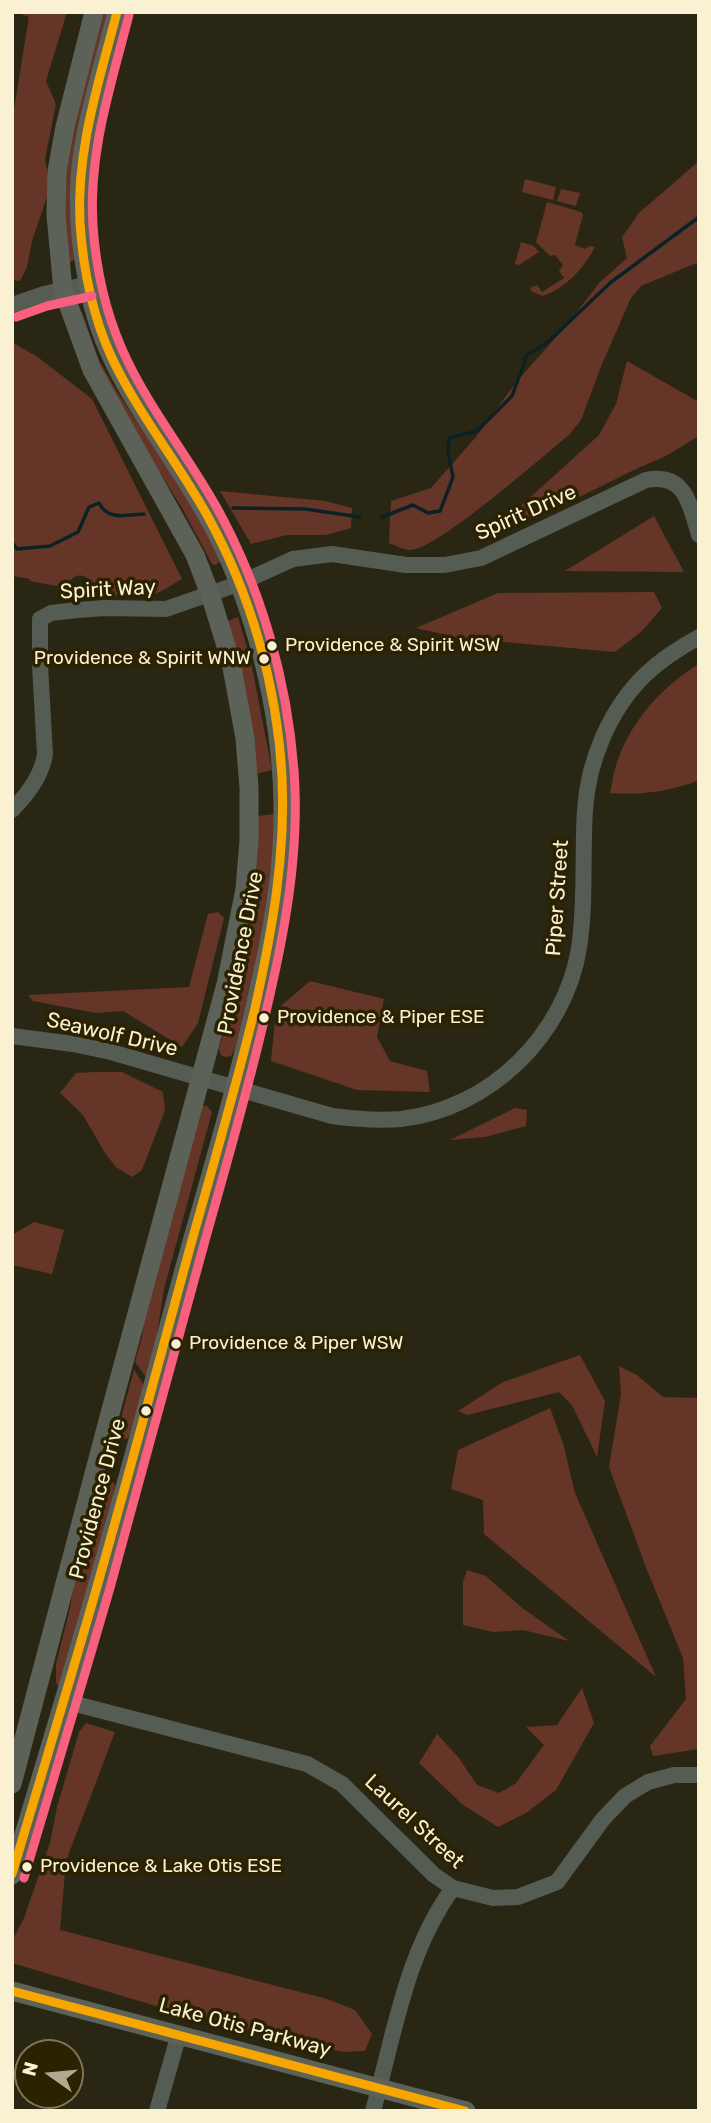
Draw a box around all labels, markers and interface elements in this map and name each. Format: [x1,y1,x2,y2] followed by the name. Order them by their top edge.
[472,480,580,546] street label: Spirit Drive
[59,575,157,605] street label: Spirit Way
[285,635,501,657] place label: Providence & Spirit WSW
[265,639,279,653] marker: Providence & Spirit WSW
[34,648,251,670] place label: Providence & Spirit WNW
[257,652,271,666] marker: Providence & Spirit WNW
[541,839,575,957] street label: Piper Street
[213,869,269,1037] street label: Providence Drive
[277,1007,484,1029] place label: Providence & Piper ESE
[44,1008,180,1062] street label: Seawolf Drive
[257,1011,271,1025] marker: Providence & Piper ESE
[189,1333,404,1355] place label: Providence & Piper WSW
[169,1337,183,1351] marker: Providence & Piper WSW
[139,1404,153,1418] unlabelled marker
[64,1416,132,1582] street label: Providence Drive
[359,1770,469,1874] street label: Laurel Street
[40,1856,282,1878] place label: Providence & Lake Otis ESE
[20,1860,34,1874] marker: Providence & Lake Otis ESE
[156,1993,334,2063] street label: Lake Otis Parkway
[14,2039,84,2109] north arrow
[17,2059,43,2079] text: N

